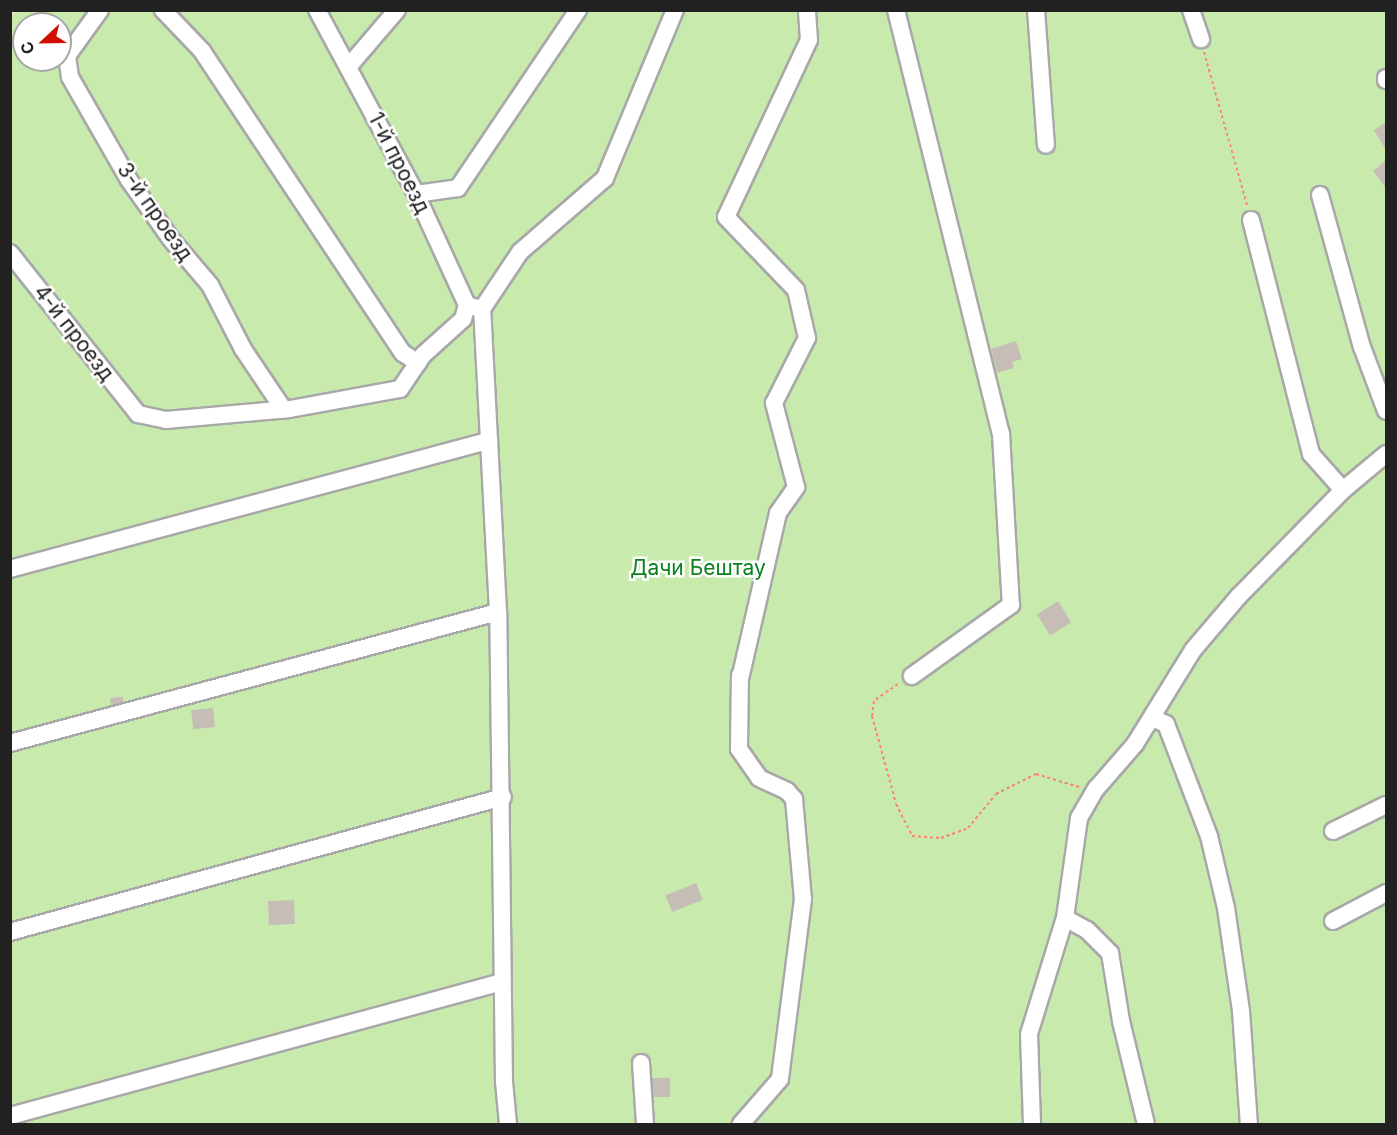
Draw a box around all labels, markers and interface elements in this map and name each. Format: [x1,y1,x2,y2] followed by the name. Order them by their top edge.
[12,12,72,72] north arrow
[16,39,39,57] text: С
[363,108,435,218] street label: 1-й проезд
[112,158,198,266] street label: 3-й проезд
[29,280,119,386] street label: 4-й проезд
[630,555,766,581] park label: Дачи Бештау

